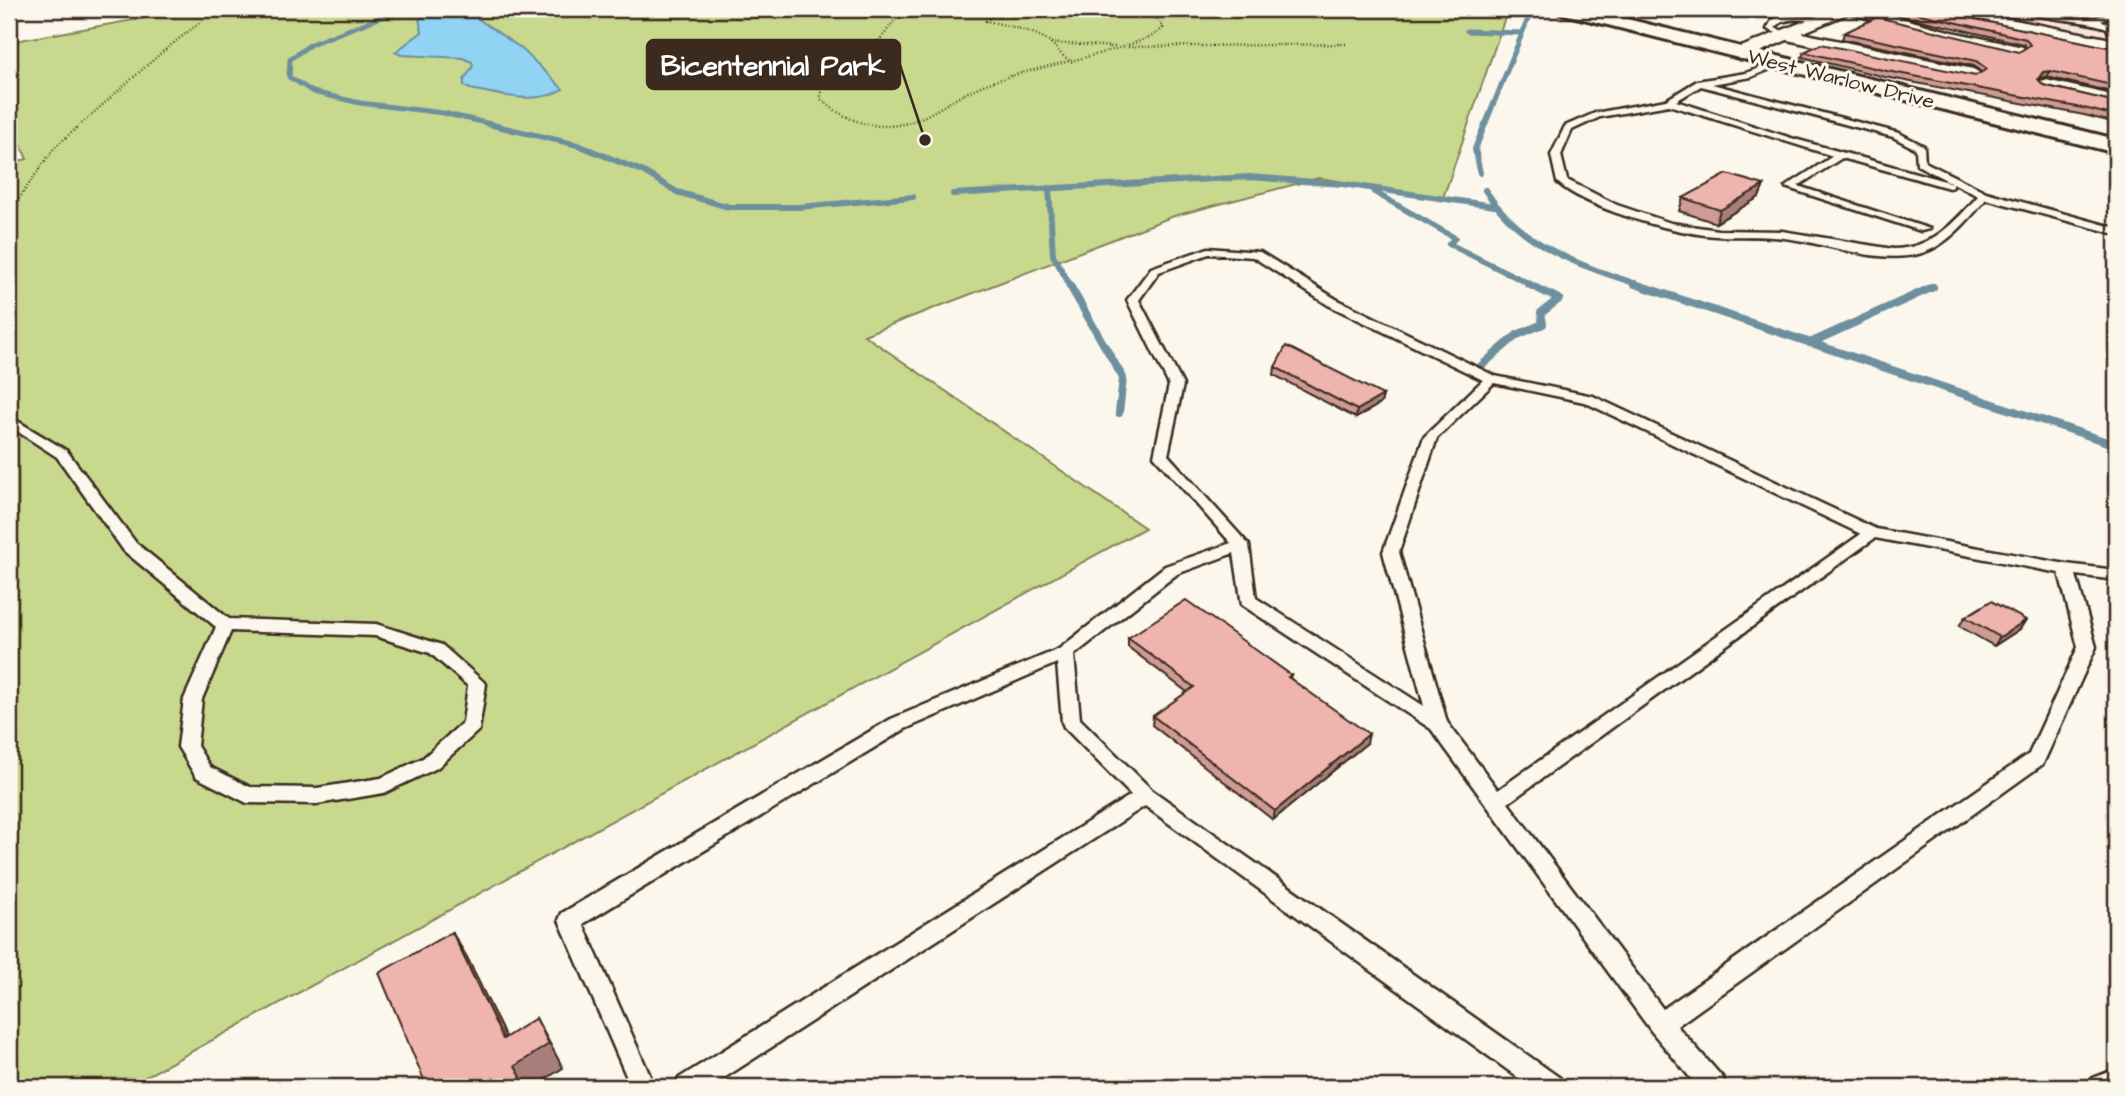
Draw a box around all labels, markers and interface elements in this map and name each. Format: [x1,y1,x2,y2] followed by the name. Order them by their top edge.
[647,40,900,89] callout: Bicentennial Park
[1744,42,1938,116] street label: West Warlow Drive
[661,47,886,86] text: Bicentennial Park

